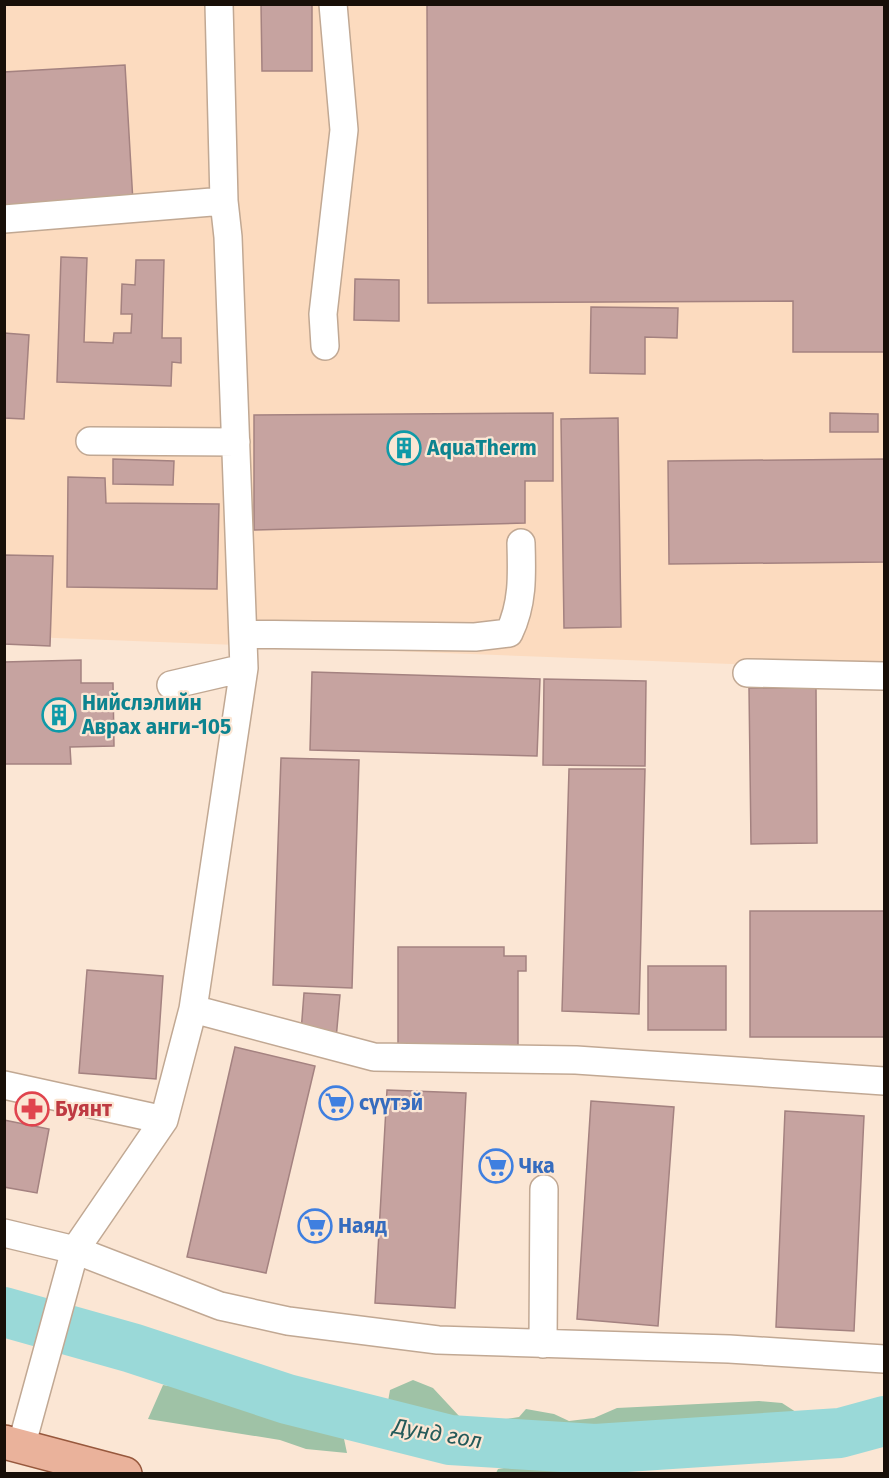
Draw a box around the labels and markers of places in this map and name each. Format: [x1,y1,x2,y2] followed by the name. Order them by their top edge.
[386,430,422,466] building icon: AquaTherm
[426,435,537,461] place label: AquaTherm
[81,690,231,740] place label: Нийслэлийн Аврах анги-105
[41,697,77,733] building icon: Нийслэлийн Аврах анги-105
[318,1085,354,1121] supermarket icon: сүүтэй
[359,1090,423,1116] place label: сүүтэй
[14,1091,50,1127] pharmacy icon: Буянт
[55,1096,113,1122] place label: Буянт
[478,1148,514,1184] supermarket icon: Чка
[519,1153,555,1179] place label: Чка
[297,1208,333,1244] supermarket icon: Наяд
[338,1213,387,1239] place label: Наяд

